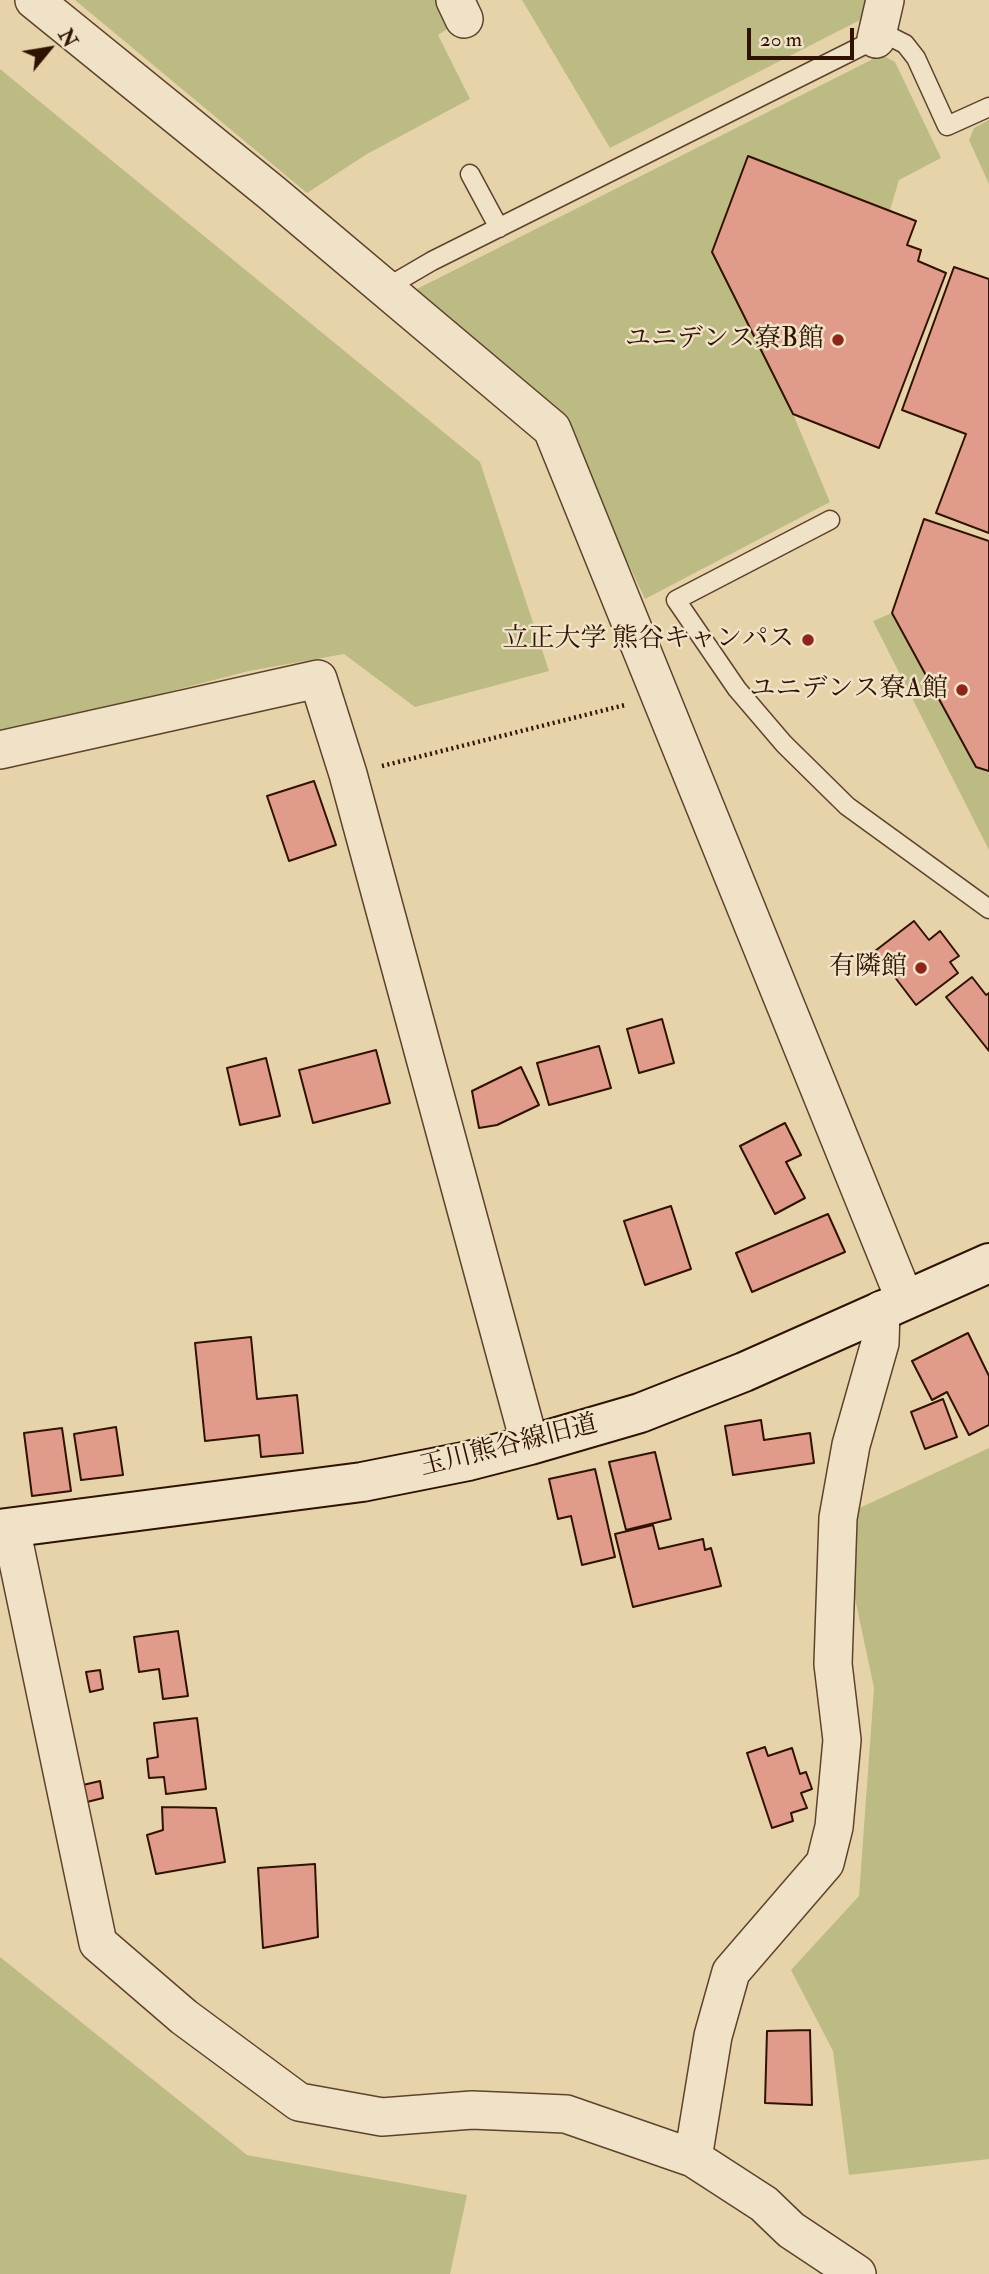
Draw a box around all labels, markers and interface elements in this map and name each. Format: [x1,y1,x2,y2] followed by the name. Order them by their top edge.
[14,14,84,84] north arrow
[751,14,858,58] scale bar
[53,25,82,52] text: N
[760,26,802,53] text: 20 m
[625,324,824,356] place label: ユニデンス寮B館
[830,332,846,348] marker: ユニデンス寮B館
[503,624,794,656] place label: 立正大学 熊谷キャンパス
[800,632,816,648] marker: 立正大学 熊谷キャンパス
[749,674,948,706] place label: ユニデンス寮A館
[954,682,970,698] marker: ユニデンス寮A館
[829,952,907,984] place label: 有隣館
[913,960,929,976] marker: 有隣館
[417,1410,601,1484] street label: 玉川熊谷線旧道

